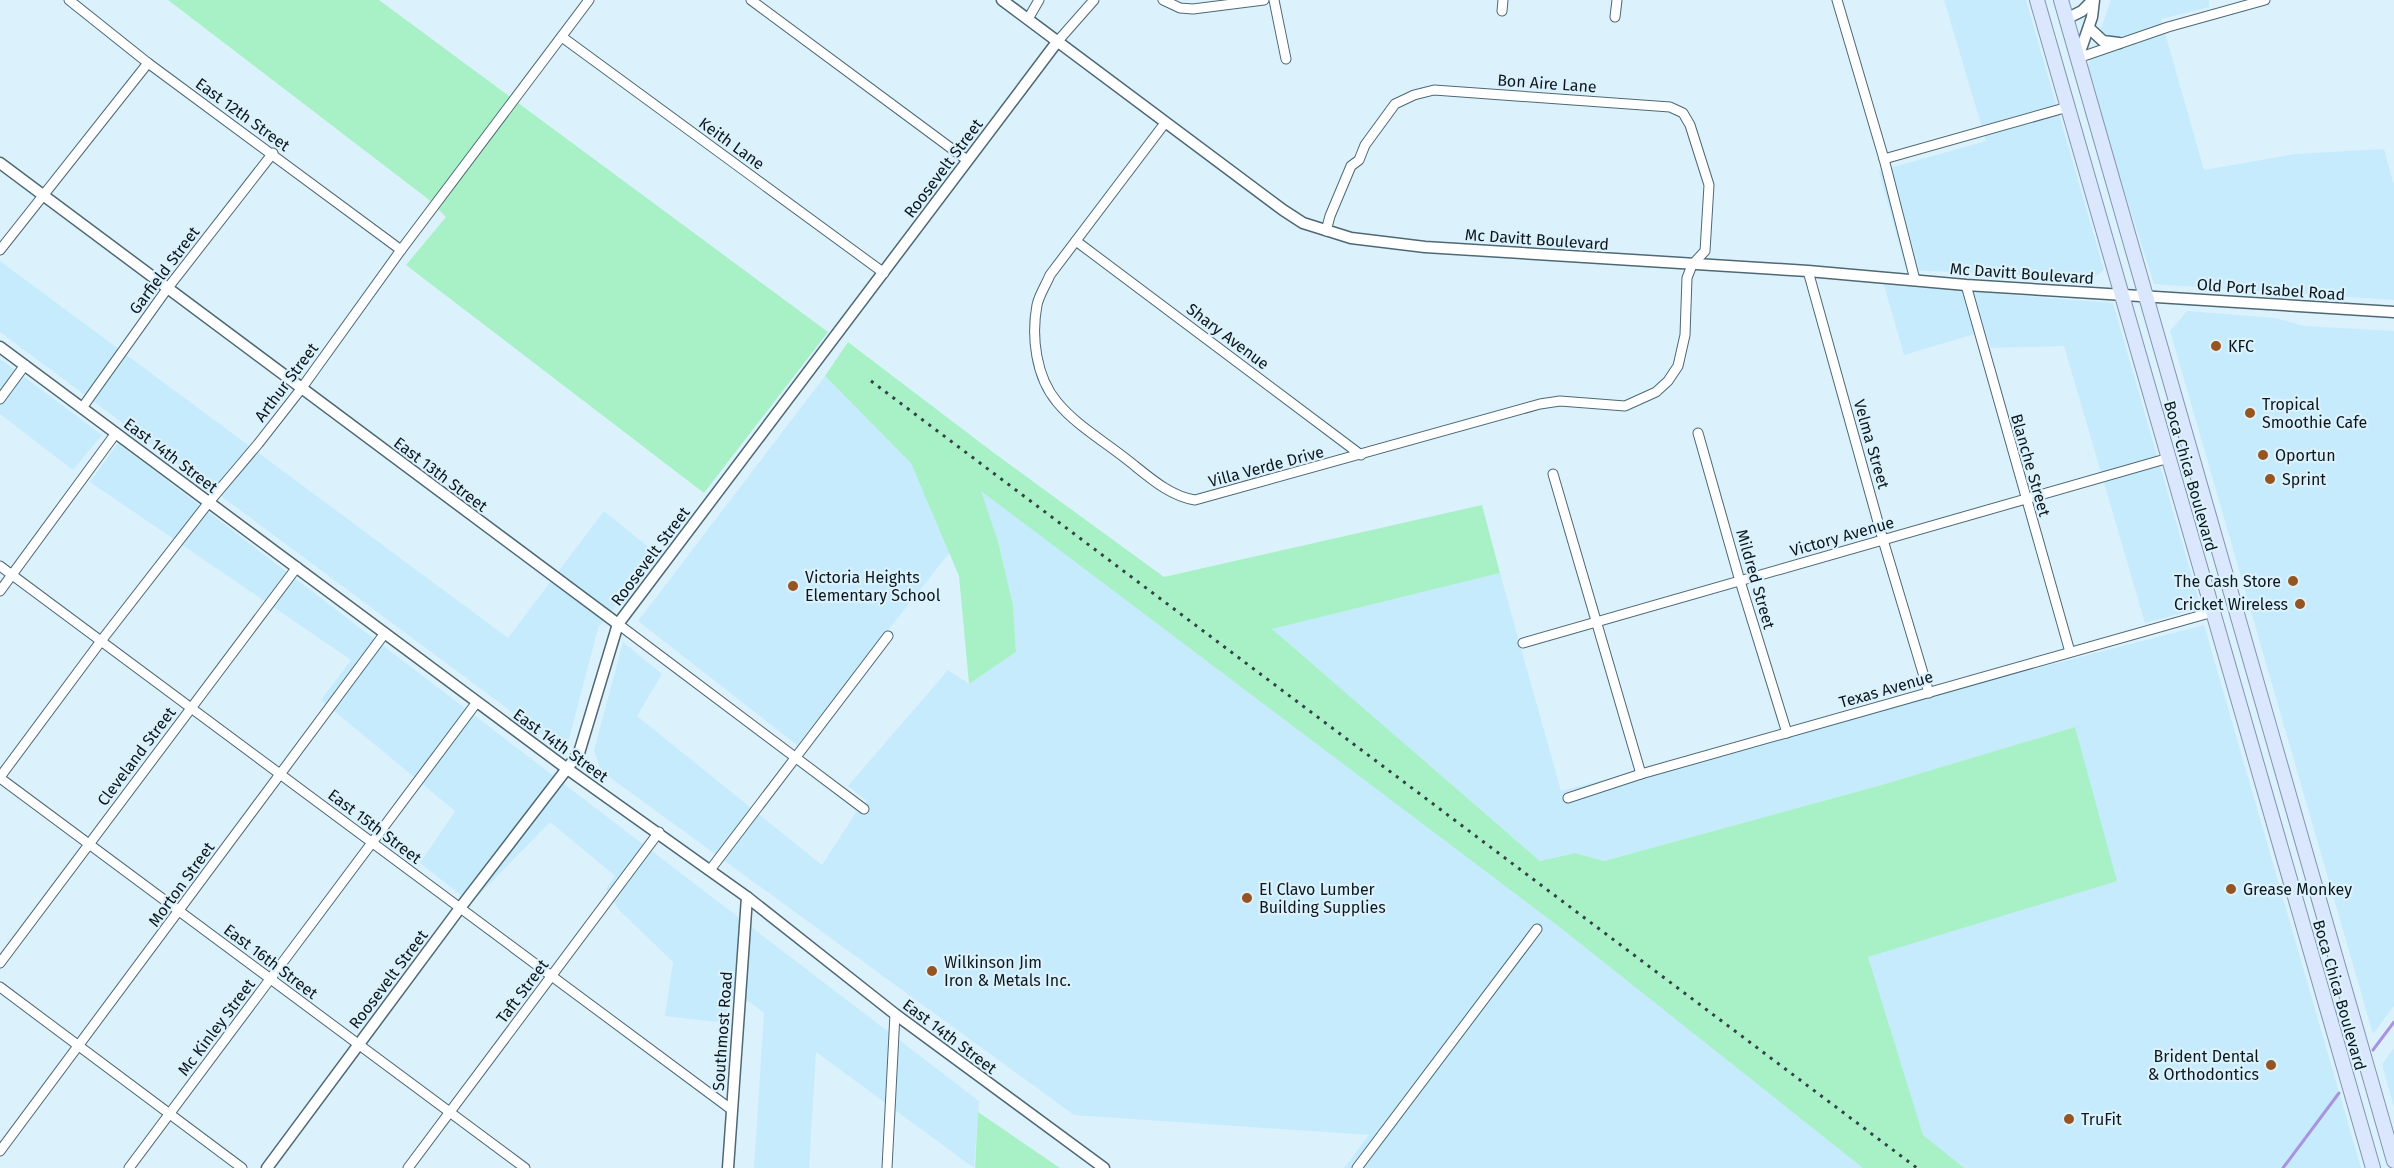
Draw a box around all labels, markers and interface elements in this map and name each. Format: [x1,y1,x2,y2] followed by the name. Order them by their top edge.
[1497,71,1597,96] street label: Bon Aire Lane
[192,74,294,155] street label: East 12th Street
[695,113,768,174] street label: Keith Lane
[900,115,987,221] street label: Roosevelt Street
[125,223,204,318] street label: Garfield Street
[1464,225,1610,254] street label: Mc Davitt Boulevard
[1949,259,2095,288] street label: Mc Davitt Boulevard
[2196,275,2346,304] street label: Old Port Isabel Road
[1183,299,1273,374] street label: Shary Avenue
[2228,337,2254,356] place label: KFC
[251,339,322,425] street label: Arthur Street
[2209,339,2223,353] marker: KFC
[2262,395,2367,432] place label: Tropical Smoothie Cafe
[1850,397,1893,491] street label: Velma Street
[2160,399,2221,554] street label: Boca Chica Boulevard
[2243,406,2257,420] marker: Tropical Smoothie Cafe
[2007,412,2054,519] street label: Blanche Street
[120,414,222,497] street label: East 14th Street
[390,433,491,516] street label: East 13th Street
[1206,442,1326,491] street label: Villa Verde Drive
[2275,446,2336,465] place label: Oportun
[2256,448,2270,462] marker: Oportun
[2282,470,2326,489] place label: Sprint
[2263,472,2277,486] marker: Sprint
[607,503,694,609] street label: Roosevelt Street
[1788,513,1896,560] street label: Victory Avenue
[1732,527,1779,631] street label: Mildred Street
[805,568,941,605] place label: Victoria Heights Elementary School
[2174,572,2281,591] place label: The Cash Store
[2286,574,2300,588] marker: The Cash Store
[786,579,800,593] marker: Victoria Heights Elementary School
[2174,595,2288,614] place label: Cricket Wireless
[2293,597,2307,611] marker: Cricket Wireless
[1837,667,1935,712] street label: Texas Avenue
[93,703,180,809] street label: Cleveland Street
[510,705,612,786] street label: East 14th Street
[324,785,425,868] street label: East 15th Street
[144,838,219,930] street label: Morton Street
[1259,880,1386,917] place label: El Clavo Lumber Building Supplies
[2243,880,2352,899] place label: Grease Monkey
[2224,882,2238,896] marker: Grease Monkey
[1240,891,1254,905] marker: El Clavo Lumber Building Supplies
[2309,918,2370,1073] street label: Boca Chica Boulevard
[220,920,322,1003] street label: East 16th Street
[345,926,432,1032] street label: Roosevelt Street
[944,953,1071,990] place label: Wilkinson Jim Iron & Metals Inc.
[492,955,553,1027] street label: Taft Street
[925,964,939,978] marker: Wilkinson Jim Iron & Metals Inc.
[709,971,736,1092] street label: Southmost Road
[174,975,259,1080] street label: Mc Kinley Street
[899,995,1001,1078] street label: East 14th Street
[2148,1047,2259,1084] place label: Brident Dental & Orthodontics
[2264,1058,2278,1072] marker: Brident Dental & Orthodontics
[2081,1110,2122,1129] place label: TruFit
[2062,1112,2076,1126] marker: TruFit

